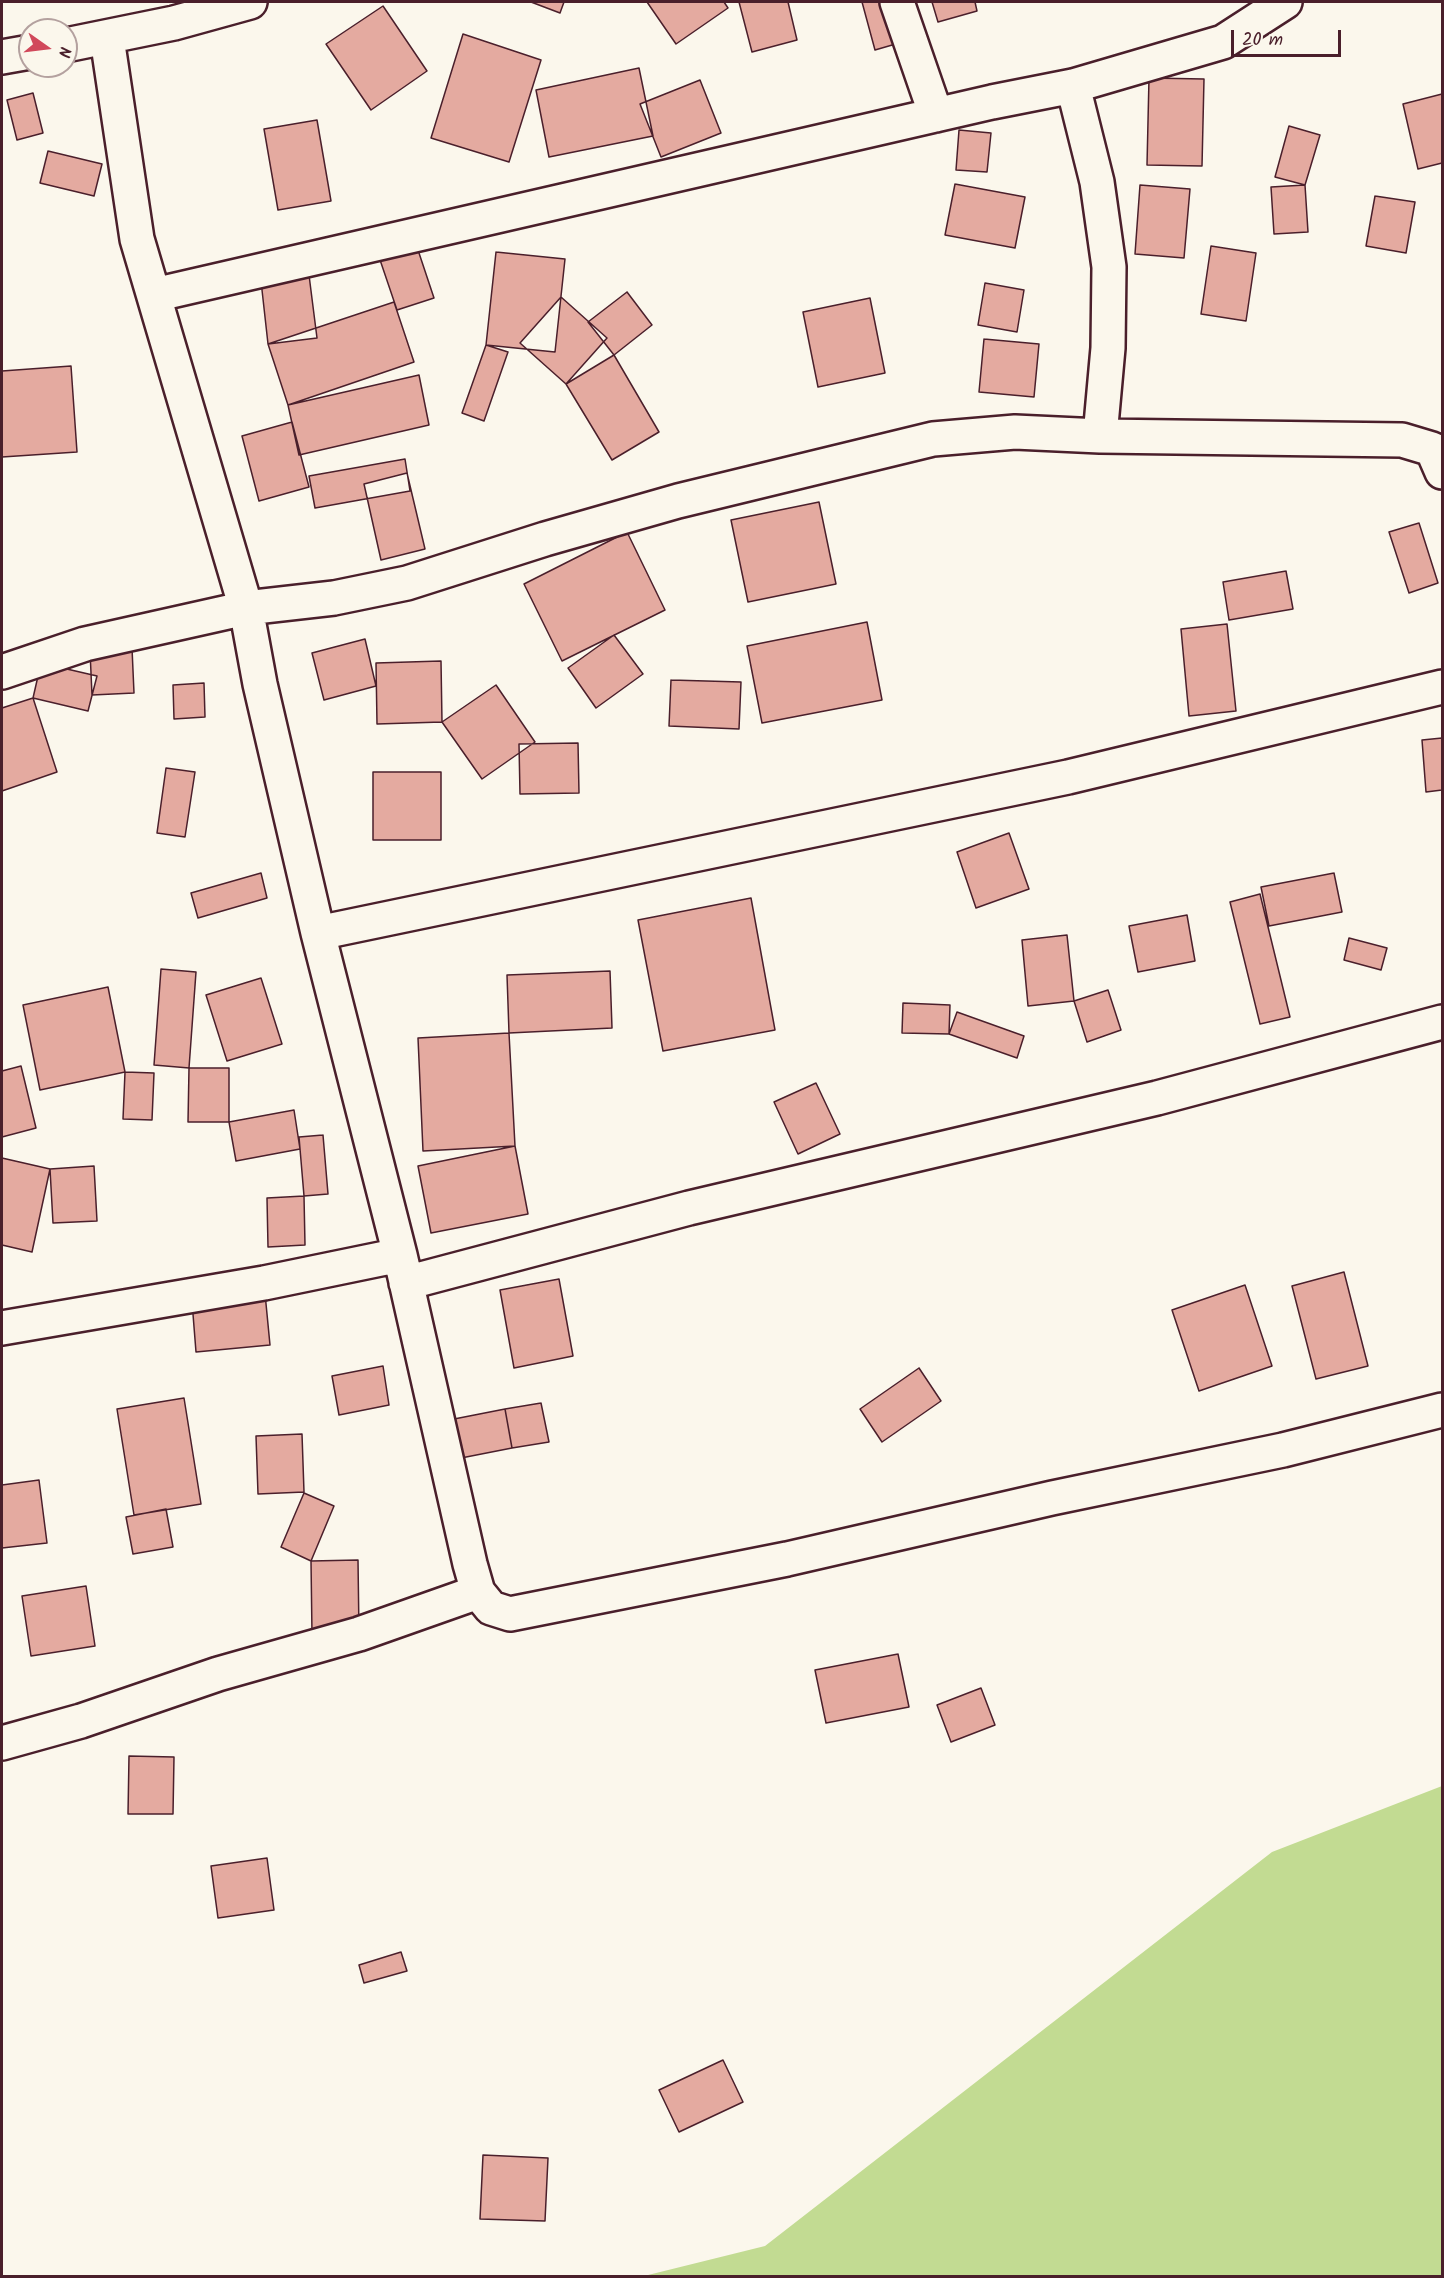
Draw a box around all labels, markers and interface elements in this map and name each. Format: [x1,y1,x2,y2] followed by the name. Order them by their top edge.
[18,18,78,78] north arrow
[1234,18,1344,56] scale bar
[1242,26,1283,55] text: 20 m
[51,44,77,60] text: N

